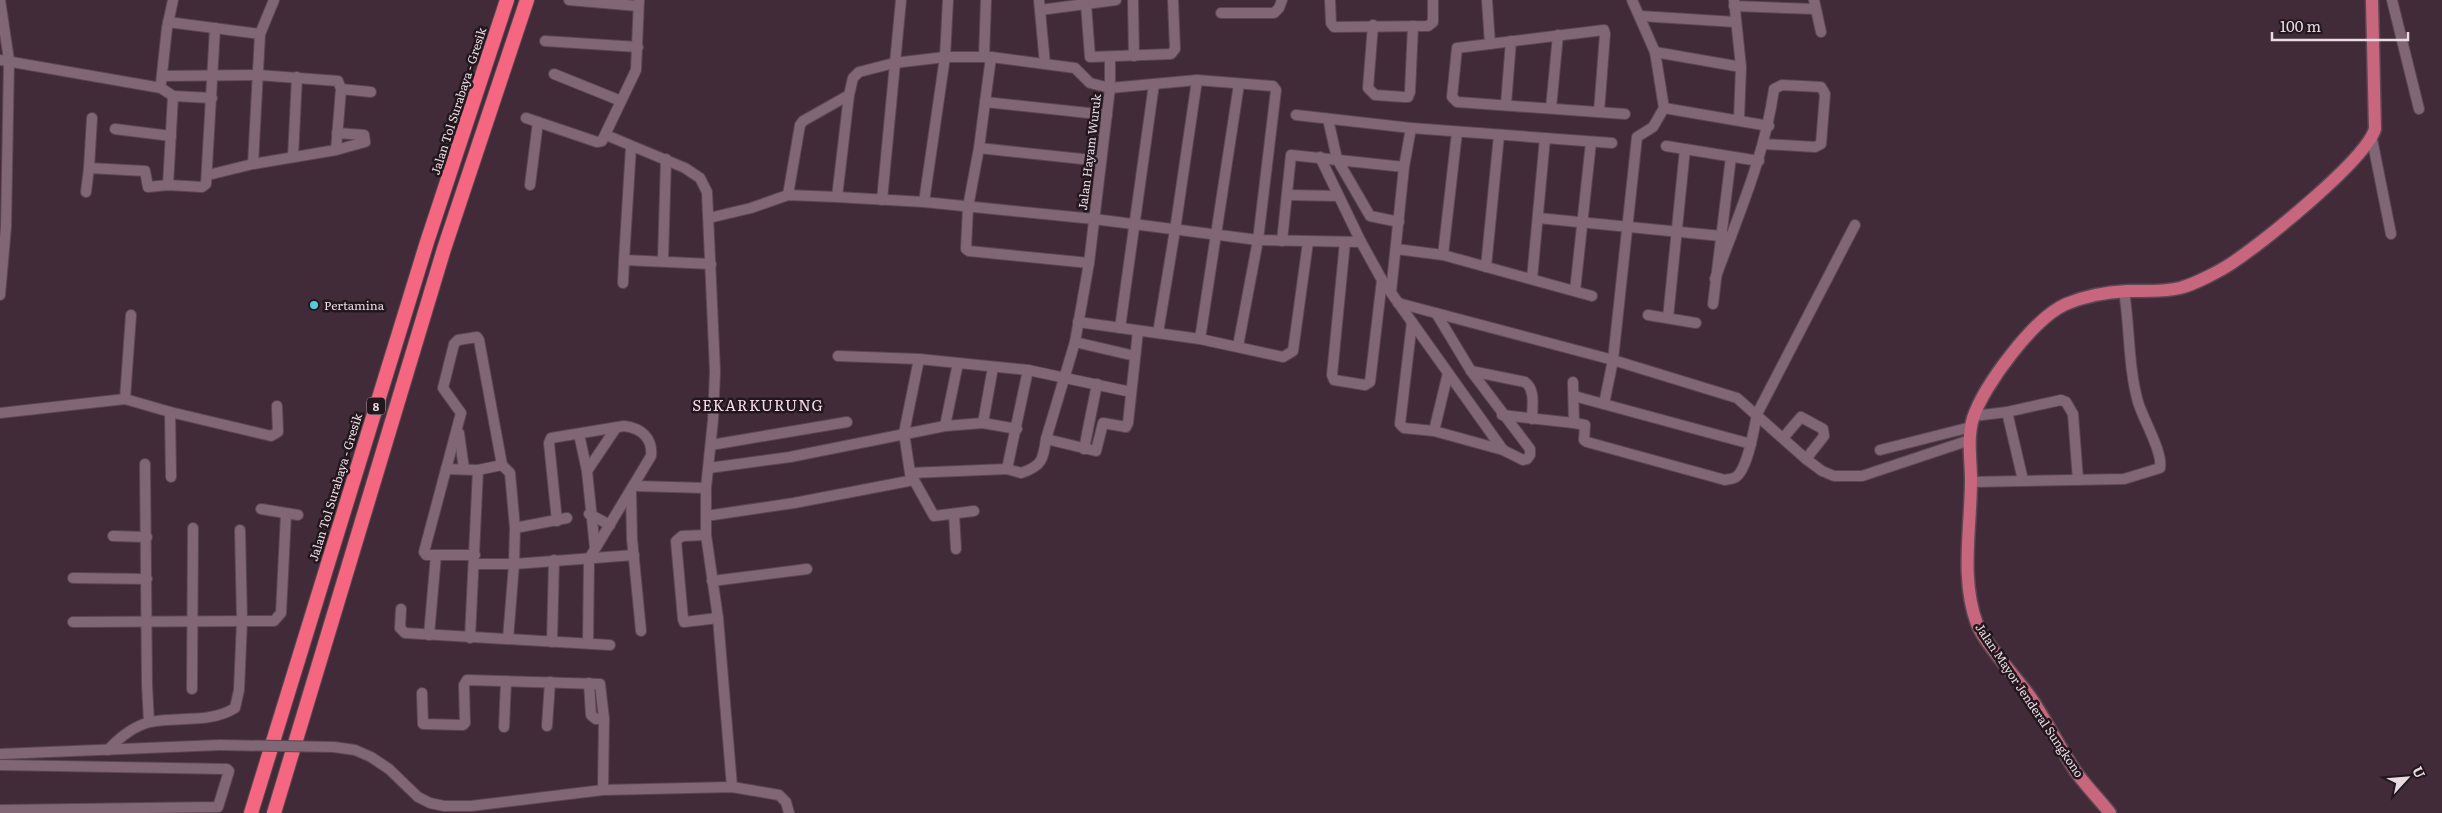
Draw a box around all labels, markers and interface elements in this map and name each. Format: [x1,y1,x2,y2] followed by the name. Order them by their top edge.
[2272,10,2408,42] scale bar
[2280,14,2321,37] text: 100 m
[426,24,491,177] street label: Jalan Tol Surabaya - Gresik
[1073,92,1105,211] street label: Jalan Hayam Wuruk
[324,296,385,314] place label: Pertamina
[308,299,320,311] marker: Pertamina
[692,393,824,416] district label: SEKARKURUNG
[367,398,385,414] road number: 8
[304,410,366,563] street label: Jalan Tol Surabaya - Gresik
[1971,619,2089,781] street label: Jalan Mayor Jenderal Sungkono
[2382,753,2432,803] north arrow
[2408,763,2431,781] text: U

